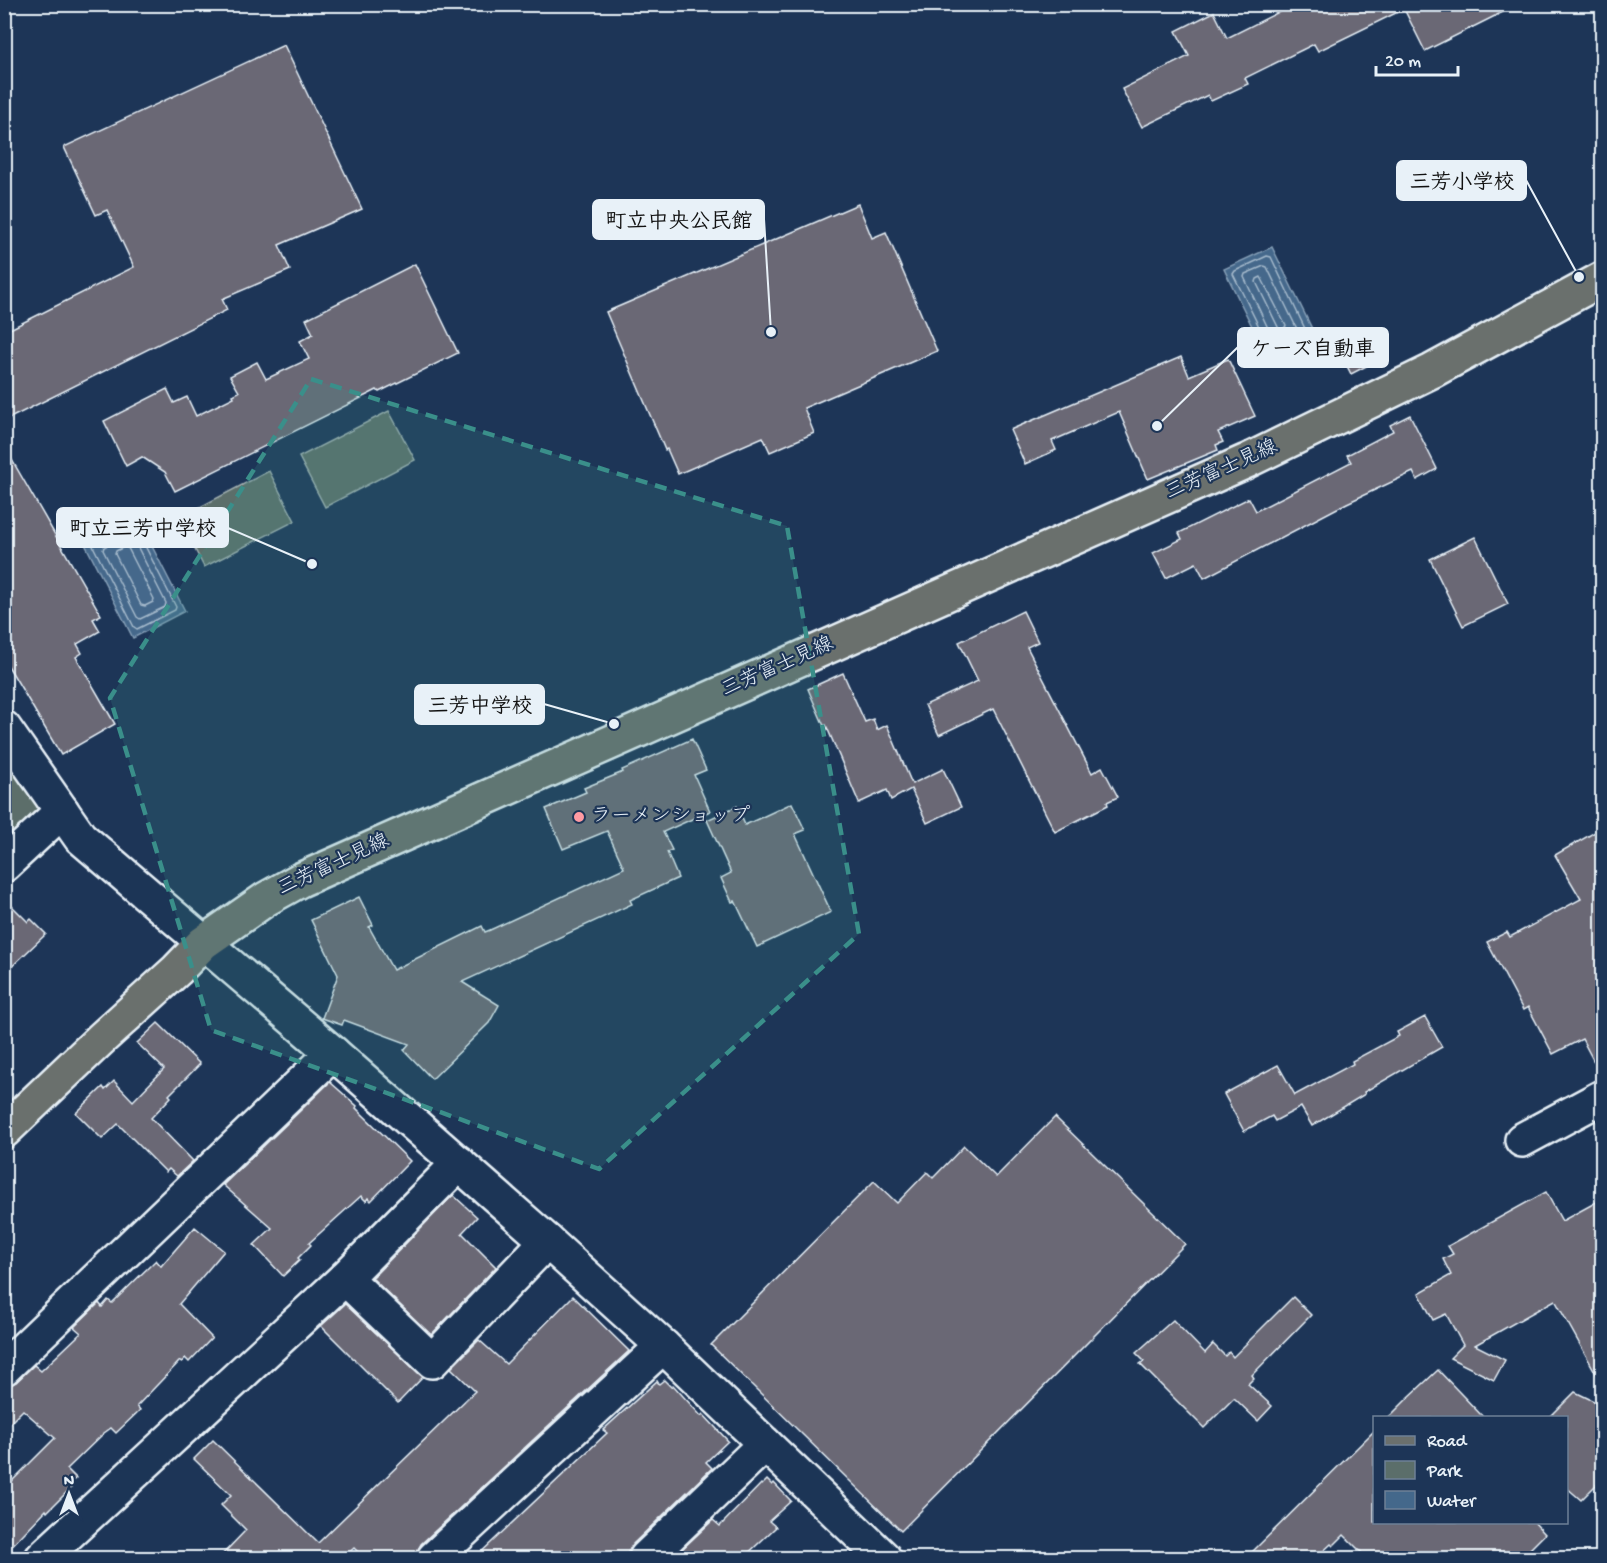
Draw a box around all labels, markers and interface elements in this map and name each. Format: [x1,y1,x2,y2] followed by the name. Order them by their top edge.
[1376,39,1458,77] scale bar
[1385,52,1421,73] text: 20 m
[1397,161,1526,200] callout: 三芳小学校
[1410,171,1515,197] text: 三芳小学校
[593,200,764,239] callout: 町立中央公民館
[606,209,753,236] text: 町立中央公民館
[1238,328,1388,367] callout: ケーズ自動車
[1251,337,1375,364] text: ケーズ自動車
[1162,434,1281,506] street label: 三芳富士見線
[57,508,228,547] callout: 町立三芳中学校
[70,517,217,544] text: 町立三芳中学校
[718,631,837,703] street label: 三芳富士見線
[415,685,544,724] callout: 三芳中学校
[428,694,533,721] text: 三芳中学校
[591,805,750,829] place label: ラーメンショップ
[572,810,586,824] marker: ラーメンショップ
[274,828,393,902] street label: 三芳富士見線
[1373,1416,1568,1524] legend
[1427,1432,1468,1453] text: Road
[1426,1462,1463,1483] text: Park
[39,1464,99,1524] north arrow
[64,1473,75,1492] text: N
[1427,1492,1477,1513] text: Water

